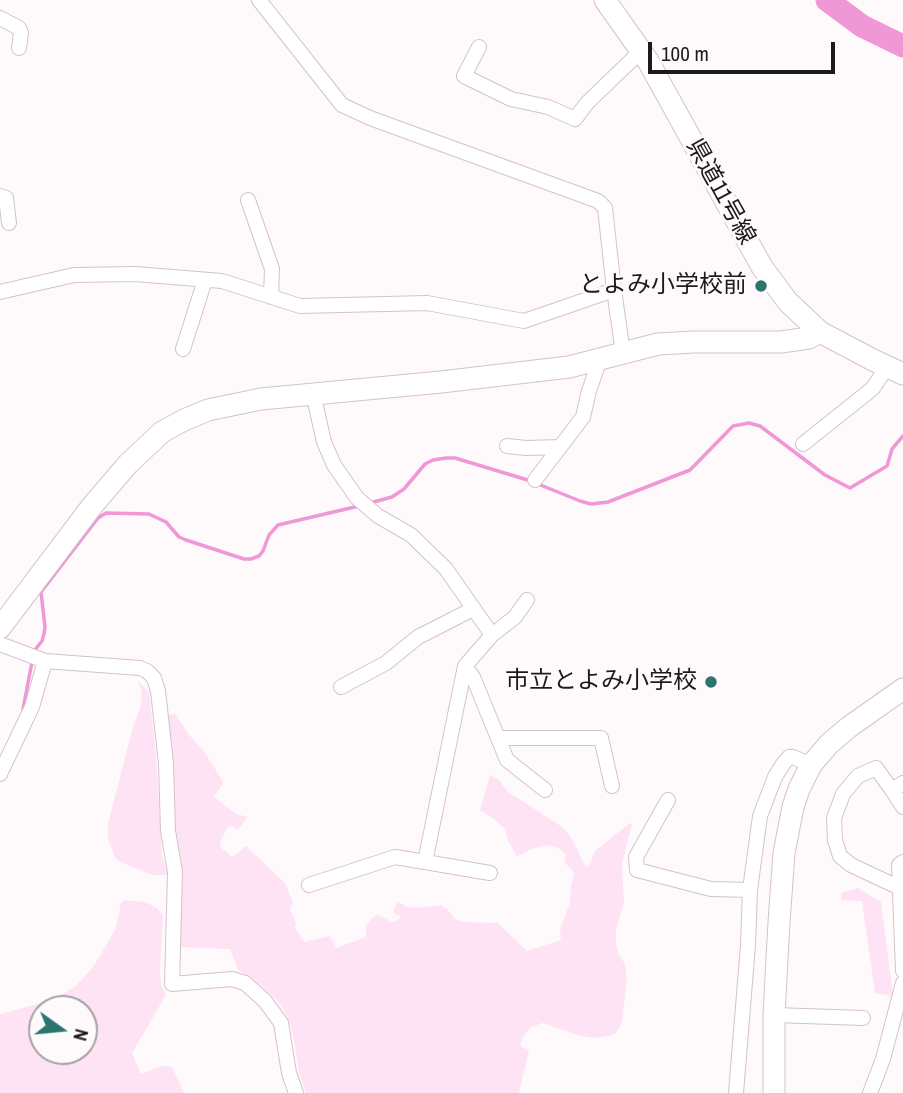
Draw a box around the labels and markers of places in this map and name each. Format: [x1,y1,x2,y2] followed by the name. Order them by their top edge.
[579,272,747,300] place label: とよみ小学校前
[753,278,769,294] marker: とよみ小学校前
[505,668,697,696] place label: 市立とよみ小学校
[703,674,719,690] marker: 市立とよみ小学校

